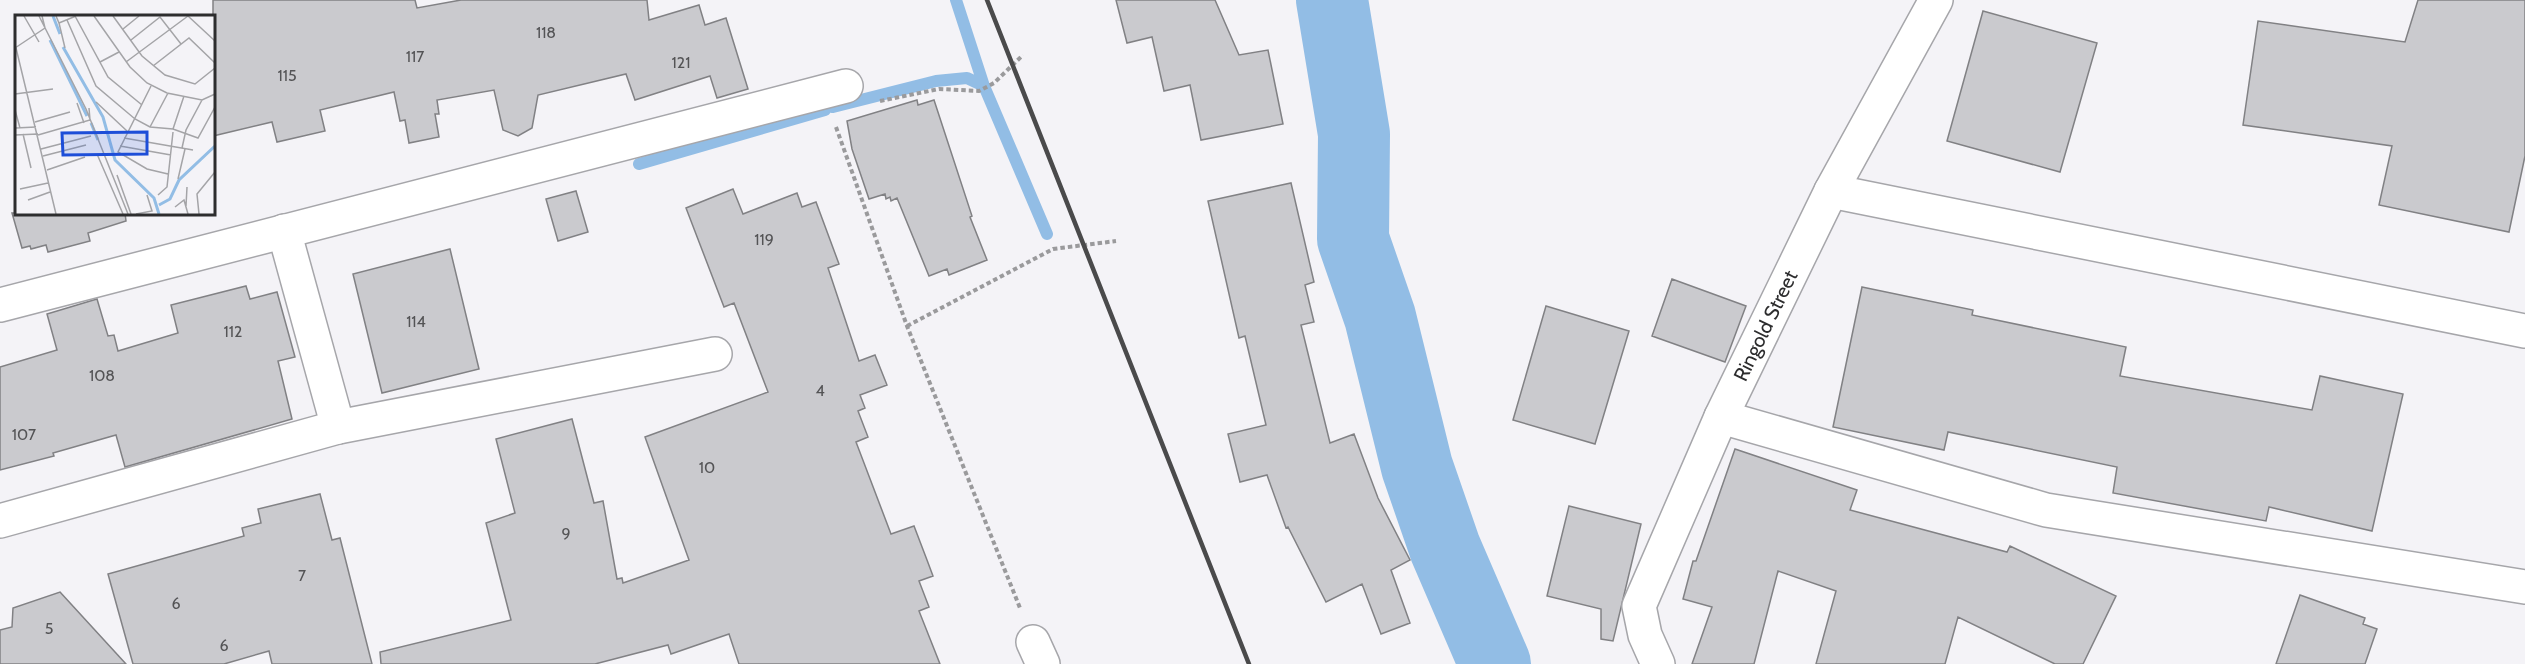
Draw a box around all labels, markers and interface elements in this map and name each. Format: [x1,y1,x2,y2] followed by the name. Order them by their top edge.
[15,15,214,214] inset map
[536,23,556,42] house number: 118
[406,47,424,66] house number: 117
[672,53,690,72] house number: 121
[277,66,297,85] house number: 115
[754,230,774,249] house number: 119
[1728,266,1803,385] street label: Ringold Street
[406,312,426,331] house number: 114
[224,322,242,341] house number: 112
[89,366,115,385] house number: 108
[815,381,825,400] house number: 4
[12,425,36,444] house number: 107
[699,458,715,477] house number: 10
[561,524,571,543] house number: 9
[298,566,306,585] house number: 7
[171,594,181,613] house number: 6
[45,619,53,638] house number: 5
[219,636,229,655] house number: 6

